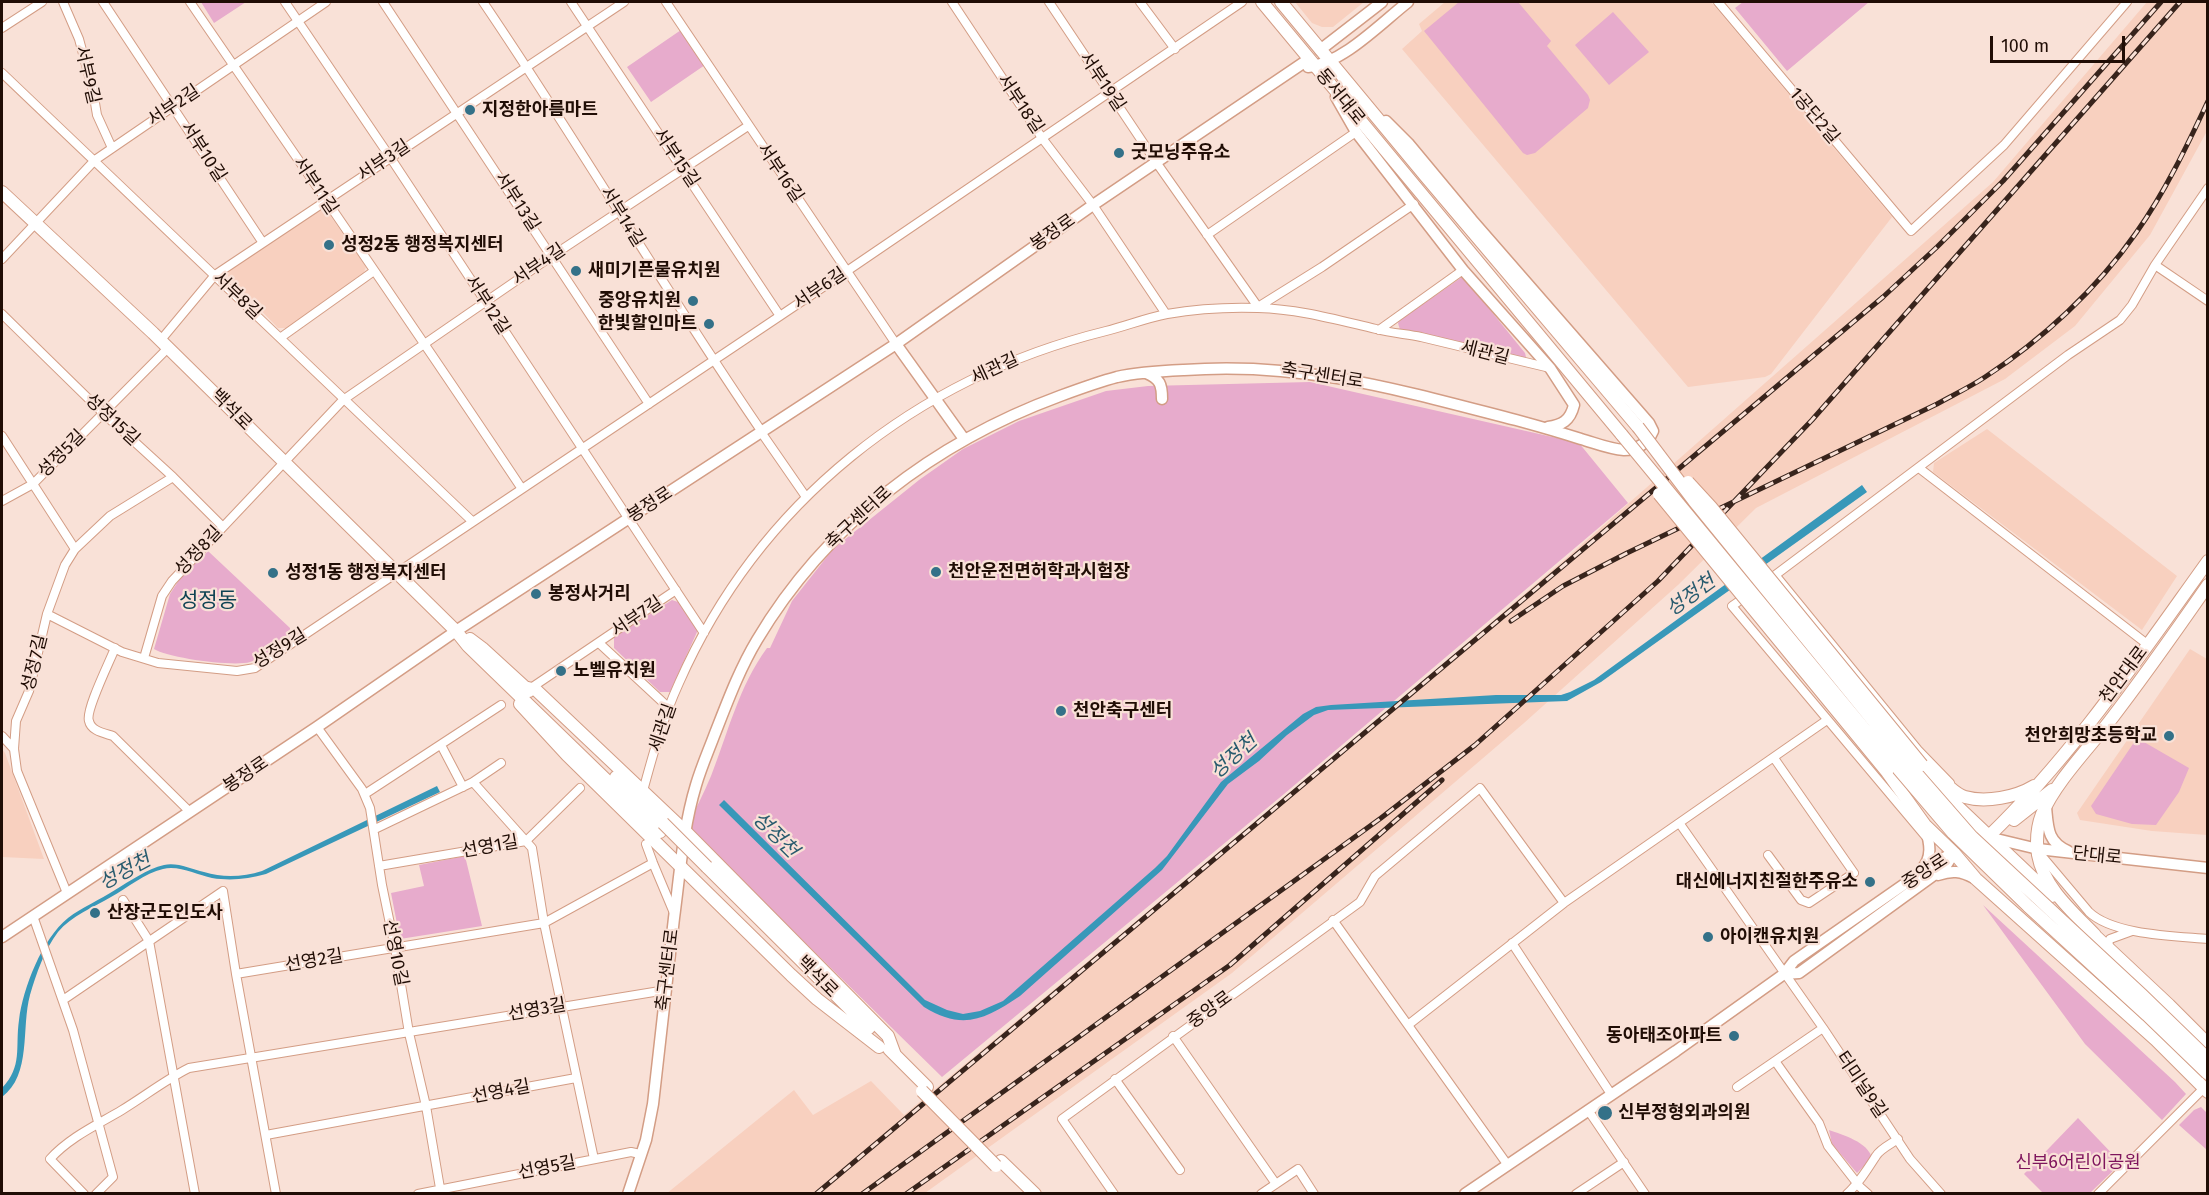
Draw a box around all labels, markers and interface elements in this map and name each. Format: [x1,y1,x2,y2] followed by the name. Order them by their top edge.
[1993,24,2128,62] scale bar
[2001,35,2049,57] text: 100 m
[70,44,104,106] street label: 서부9길
[1074,48,1130,116] street label: 서부19길
[1311,64,1369,130] street label: 동서대로
[992,70,1048,138] street label: 서부18길
[144,81,204,131] street label: 서부2길
[1784,84,1844,148] street label: 1공단2길
[482,99,598,121] place label: 지정한아름마트
[463,103,477,117] marker: 지정한아름마트
[176,118,230,186] street label: 서부10길
[648,124,704,192] street label: 서부15길
[354,136,414,186] street label: 서부3길
[752,139,808,207] street label: 서부16길
[1131,142,1230,164] place label: 굿모닝주유소
[1112,146,1126,160] marker: 굿모닝주유소
[288,153,342,219] street label: 서부11길
[490,168,544,236] street label: 서부13길
[595,183,649,251] street label: 서부14길
[1026,210,1080,256] street label: 봉정로
[341,234,504,256] place label: 성정2동 행정복지센터
[322,238,336,252] marker: 성정2동 행정복지센터
[508,239,570,291] street label: 서부4길
[588,260,720,282] place label: 새미기픈물유치원
[789,263,851,315] street label: 서부6길
[569,264,583,278] marker: 새미기픈물유치원
[208,268,266,324] street label: 서부8길
[460,271,514,339] street label: 서부12길
[598,290,681,312] place label: 중앙유치원
[686,294,700,308] marker: 중앙유치원
[598,313,697,335] place label: 한빛할인마트
[702,317,716,331] marker: 한빛할인마트
[1458,337,1512,369] street label: 세관길
[968,349,1022,389] street label: 세관길
[1279,359,1365,393] street label: 축구센터로
[206,385,256,435] street label: 백석로
[80,389,144,451] street label: 성정15길
[34,426,90,482] street label: 성정5길
[623,482,677,528] street label: 봉정로
[821,482,897,554] street label: 축구센터로
[171,522,227,580] street label: 성정8길
[948,561,1130,583] place label: 천안운전면허학과시험장
[285,562,447,584] place label: 성정1동 행정복지센터
[929,565,943,579] marker: 천안운전면허학과시험장
[266,566,280,580] marker: 성정1동 행정복지센터
[1662,570,1720,622] water label: 성정천
[548,583,631,605] place label: 봉정사거리
[529,587,543,601] marker: 봉정사거리
[179,588,237,614] district label: 성정동
[607,592,667,642] street label: 서부7길
[249,624,311,674] street label: 성정9길
[18,632,52,694] street label: 성정7길
[2095,642,2153,708] street label: 천안대로
[573,660,656,682] place label: 노벨유치원
[554,664,568,678] marker: 노벨유치원
[1073,700,1172,722] place label: 천안축구센터
[645,701,681,755] street label: 세관길
[1054,704,1068,718] marker: 천안축구센터
[2025,725,2157,747] place label: 천안희망초등학교
[2162,729,2176,743] marker: 천안희망초등학교
[1205,730,1263,784] water label: 성정천
[219,752,273,798] street label: 봉정로
[747,807,803,863] water label: 성정천
[460,831,520,863] street label: 선영1길
[2071,843,2123,869] street label: 단대로
[95,848,155,896] water label: 성정천
[1898,849,1952,895] street label: 중앙로
[1676,871,1858,893] place label: 대신에너지친절한주유소
[1863,875,1877,889] marker: 대신에너지친절한주유소
[107,902,223,924] place label: 산장군도인도사
[88,906,102,920] marker: 산장군도인도사
[378,918,412,988] street label: 선영10길
[1720,926,1819,948] place label: 아이캔유치원
[652,928,684,1012] street label: 축구센터로
[1701,930,1715,944] marker: 아이캔유치원
[283,945,345,977] street label: 선영2길
[792,952,842,1002] street label: 백석로
[1184,987,1236,1033] street label: 중앙로
[506,994,568,1026] street label: 선영3길
[1606,1025,1722,1047] place label: 동아태조아파트
[1727,1029,1741,1043] marker: 동아태조아파트
[1831,1048,1891,1122] street label: 터미널9길
[470,1076,532,1108] street label: 선영4길
[1618,1102,1750,1124] place label: 신부정형외과의원
[1596,1104,1614,1122] marker: 신부정형외과의원
[516,1152,578,1184] street label: 선영5길
[2015,1152,2141,1174] park label: 신부6어린이공원

